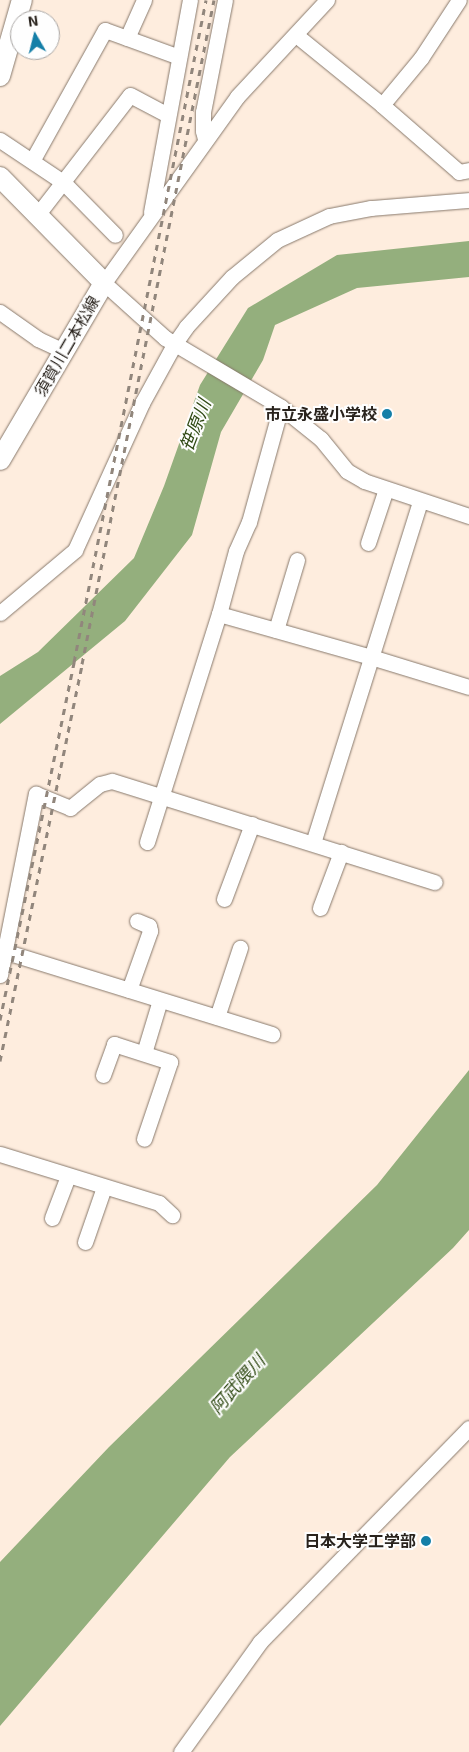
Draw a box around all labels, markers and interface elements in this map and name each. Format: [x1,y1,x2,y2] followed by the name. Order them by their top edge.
[10,10,60,60] north arrow
[27,12,39,30] text: N
[31,293,103,399] street label: 須賀川二本松線
[175,396,215,454] water label: 笹原川
[265,404,377,424] place label: 市立永盛小学校
[381,408,393,420] marker: 市立永盛小学校
[205,1350,269,1418] water label: 阿武隈川
[304,1531,416,1551] place label: 日本大学工学部
[420,1535,432,1547] marker: 日本大学工学部

